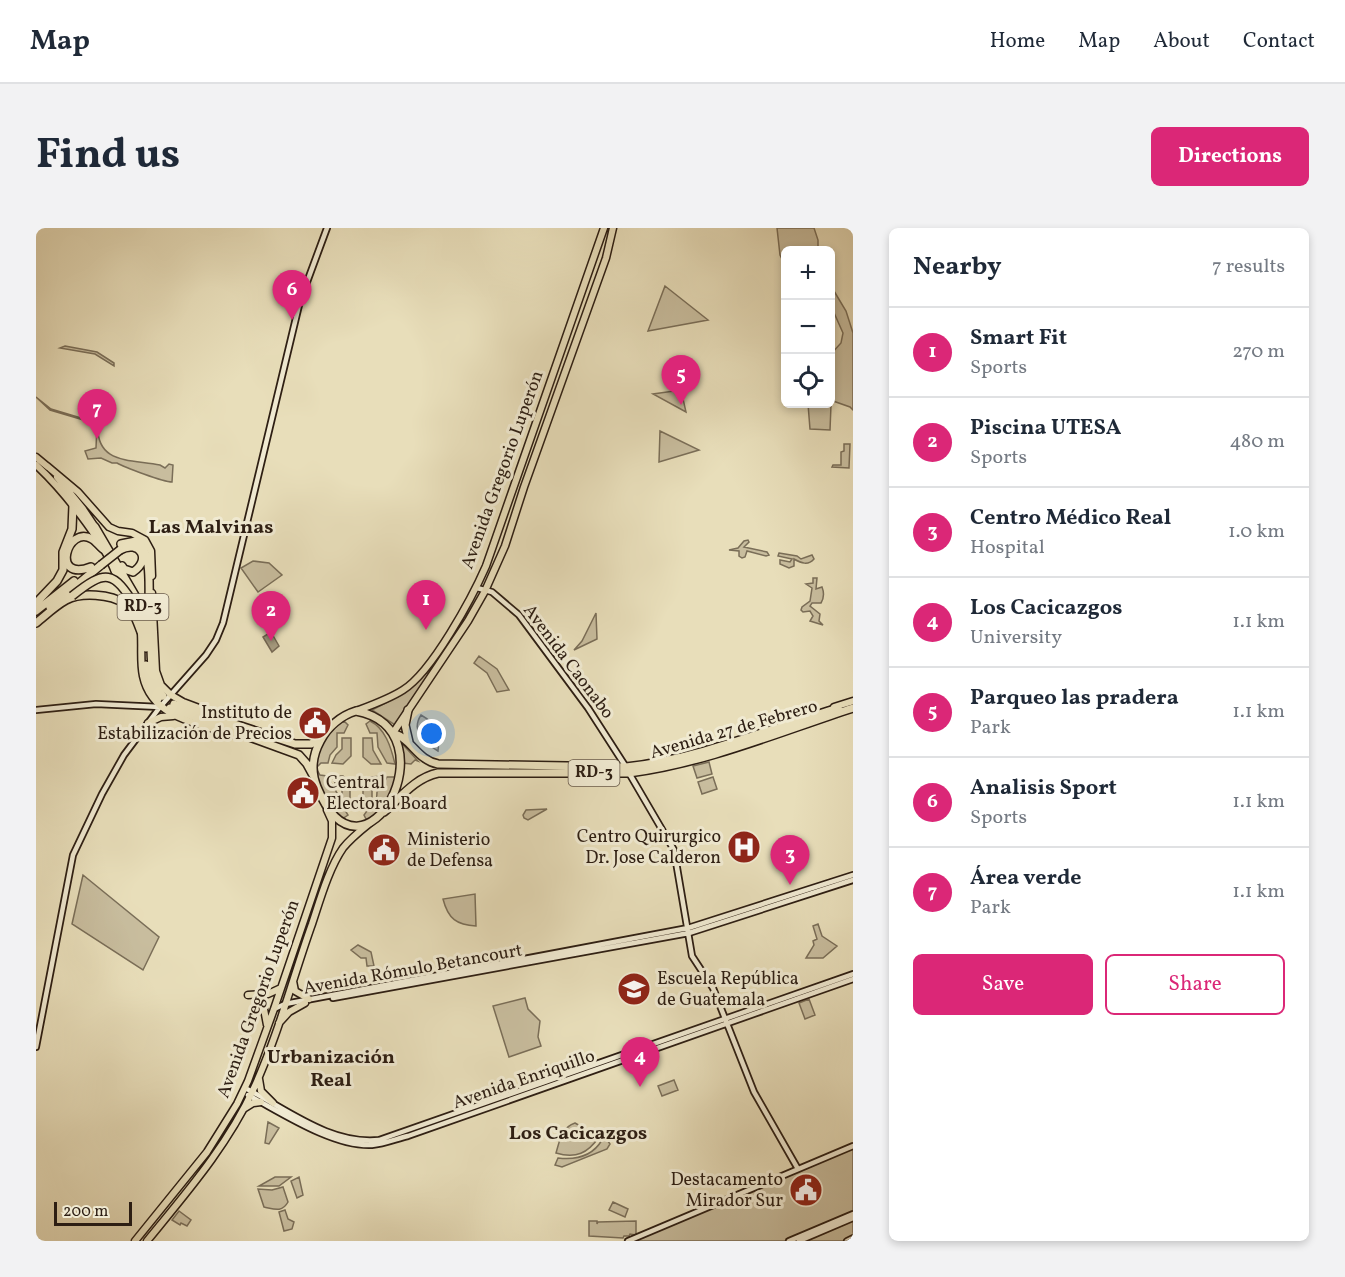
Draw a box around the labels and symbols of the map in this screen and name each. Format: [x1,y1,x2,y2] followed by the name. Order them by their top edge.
[272,270,312,320] pin: 6
[662,356,700,405] pin: 5
[455,367,551,573] street label: Avenida Gregorio Luperón
[78,390,116,439] pin: 7
[149,514,273,542] district label: Las Malvinas
[406,580,446,630] pin: 1
[252,592,290,641] pin: 2
[118,594,168,620] road number: RD-3
[517,599,619,725] street label: Avenida Caonabo
[647,694,821,766] street label: Avenida 27 de Febrero
[97,701,292,747] place label: Instituto de Estabilización de Precios
[297,705,333,741] public building icon: Instituto de Estabilización de Precios
[417,719,446,748] your location
[568,760,620,786] road number: RD-3
[326,771,447,817] place label: Central Electoral Board
[285,775,321,811] public building icon: Central Electoral Board
[577,825,721,871] place label: Centro Quirurgico Dr. Jose Calderon
[407,828,493,874] place label: Ministerio de Defensa
[726,829,762,865] hospital icon: Centro Quirurgico Dr. Jose Calderon
[366,832,402,868] public building icon: Ministerio de Defensa
[770,836,810,885] pin: 3
[211,896,307,1102] street label: Avenida Gregorio Luperón
[302,938,524,1002] street label: Avenida Rómulo Betancourt
[657,967,799,1013] place label: Escuela República de Guatemala
[616,971,652,1007] school or university icon: Escuela República de Guatemala
[620,1038,660,1087] pin: 4
[267,1044,395,1095] district label: Urbanización Real
[450,1044,598,1116] street label: Avenida Enriquillo
[509,1120,647,1148] district label: Los Cacicazgos
[670,1168,783,1214] place label: Destacamento Mirador Sur
[788,1172,824,1208] public building icon: Destacamento Mirador Sur
[54,1199,132,1226] scale bar

